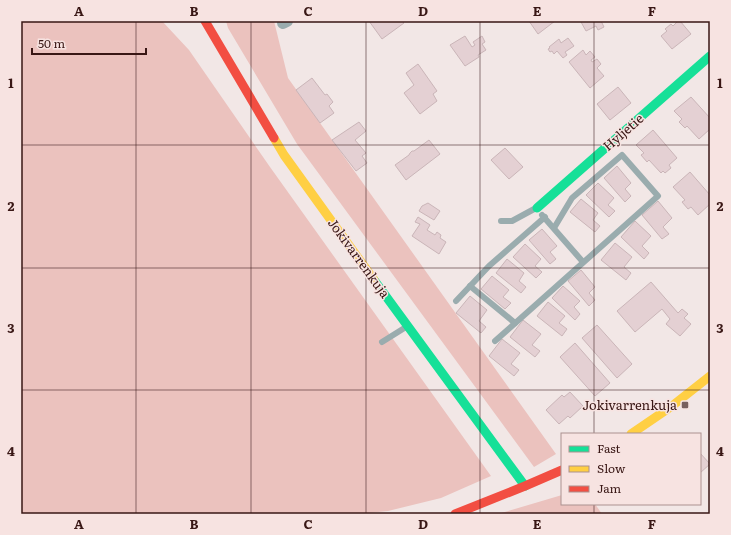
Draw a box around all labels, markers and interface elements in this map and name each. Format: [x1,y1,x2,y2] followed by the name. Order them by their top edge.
[74,1,84,20] text: A
[190,1,199,20] text: B
[303,1,313,20] text: C
[418,1,428,20] text: D
[533,1,542,20] text: E
[648,1,656,20] text: F
[32,30,146,56] scale bar
[38,34,65,52] text: 50 m
[8,73,14,92] text: 1
[717,73,723,92] text: 1
[598,108,647,155] street label: Hyljetie
[8,196,15,215] text: 2
[717,196,724,215] text: 2
[324,214,395,302] street label: Jokivarrenkuja
[7,318,15,337] text: 3
[716,318,724,337] text: 3
[582,395,677,414] place label: Jokivarrenkuja
[680,400,690,410] marker: Jokivarrenkuja
[561,433,701,505] legend
[597,439,621,457] text: Fast
[7,441,15,460] text: 4
[716,441,724,460] text: 4
[597,459,626,477] text: Slow
[597,479,622,497] text: Jam
[74,514,84,533] text: A
[190,514,199,533] text: B
[303,514,313,533] text: C
[418,514,428,533] text: D
[533,514,542,533] text: E
[648,514,656,533] text: F

